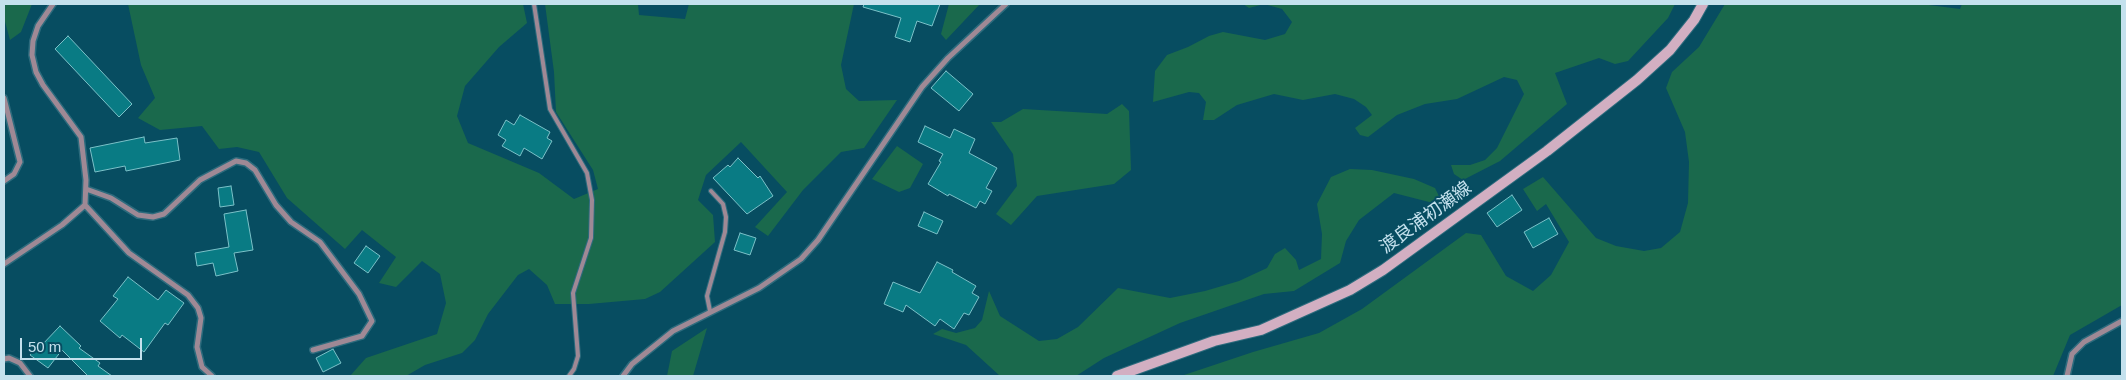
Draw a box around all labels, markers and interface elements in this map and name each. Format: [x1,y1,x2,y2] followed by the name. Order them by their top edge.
[1376,178,1476,258] street label: 渡良浦初瀬線
[22,328,145,360] scale bar
[28,338,61,355] text: 50 m

